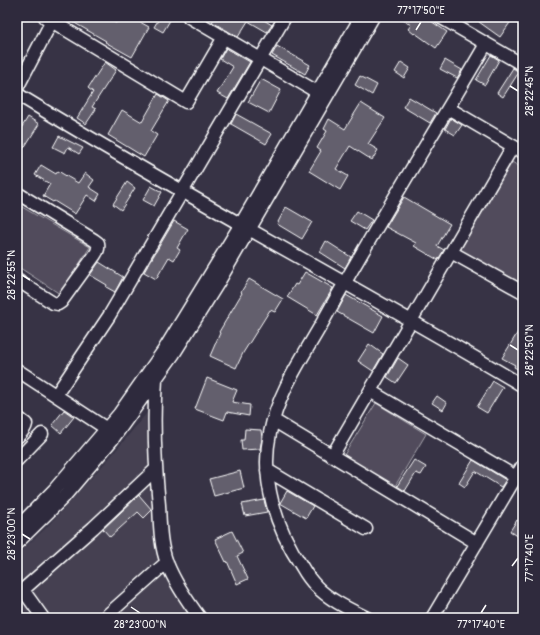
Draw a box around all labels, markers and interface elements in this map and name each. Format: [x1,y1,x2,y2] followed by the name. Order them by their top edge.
[397,5,445,17] text: 77°17'50"E
[524,66,536,116] text: 28°22'45"N
[6,250,18,300] text: 28°22'55"N
[524,324,536,376] text: 28°22'50"N
[6,508,18,560] text: 28°23'00"N
[524,534,536,582] text: 77°17'40"E
[114,619,166,631] text: 28°23'00"N
[457,619,505,631] text: 77°17'40"E

